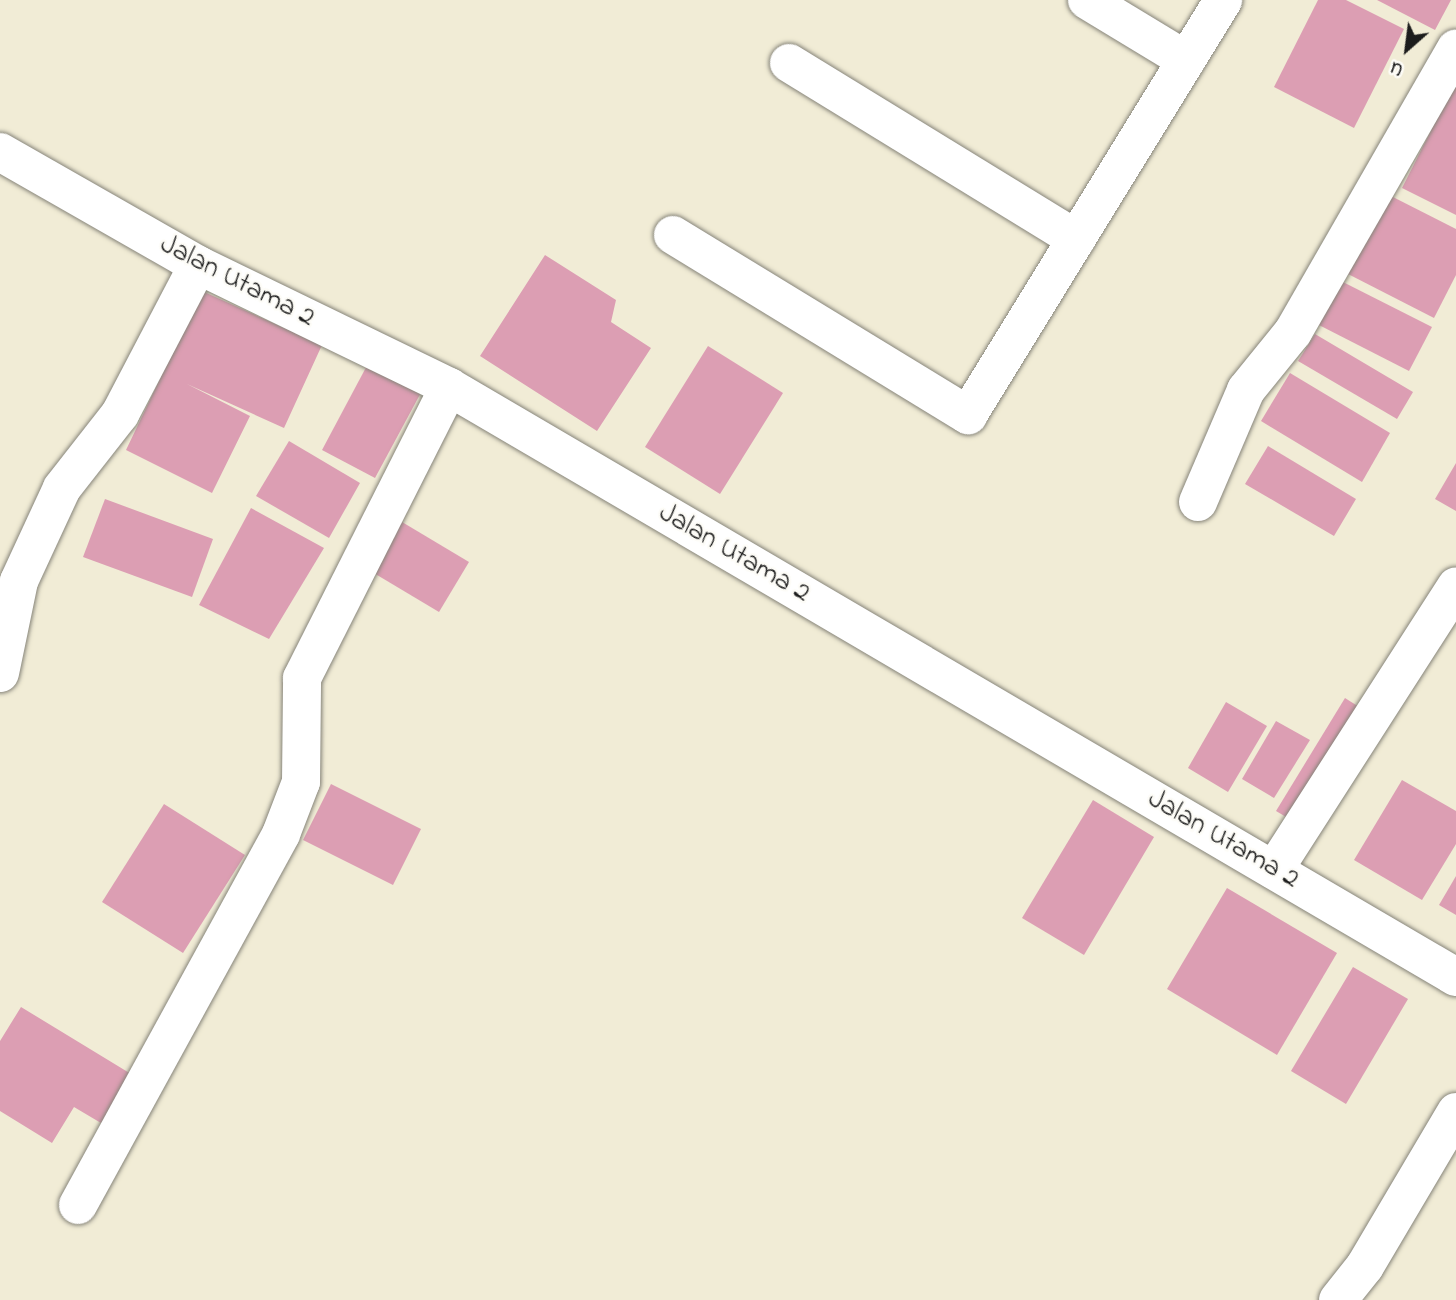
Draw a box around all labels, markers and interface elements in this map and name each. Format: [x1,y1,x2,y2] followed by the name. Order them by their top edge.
[1372,14,1442,84] north arrow
[1385,53,1409,83] text: U
[154,229,320,335] street label: Jalan Utama 2
[652,497,816,611] street label: Jalan Utama 2
[1141,783,1305,897] street label: Jalan Utama 2

